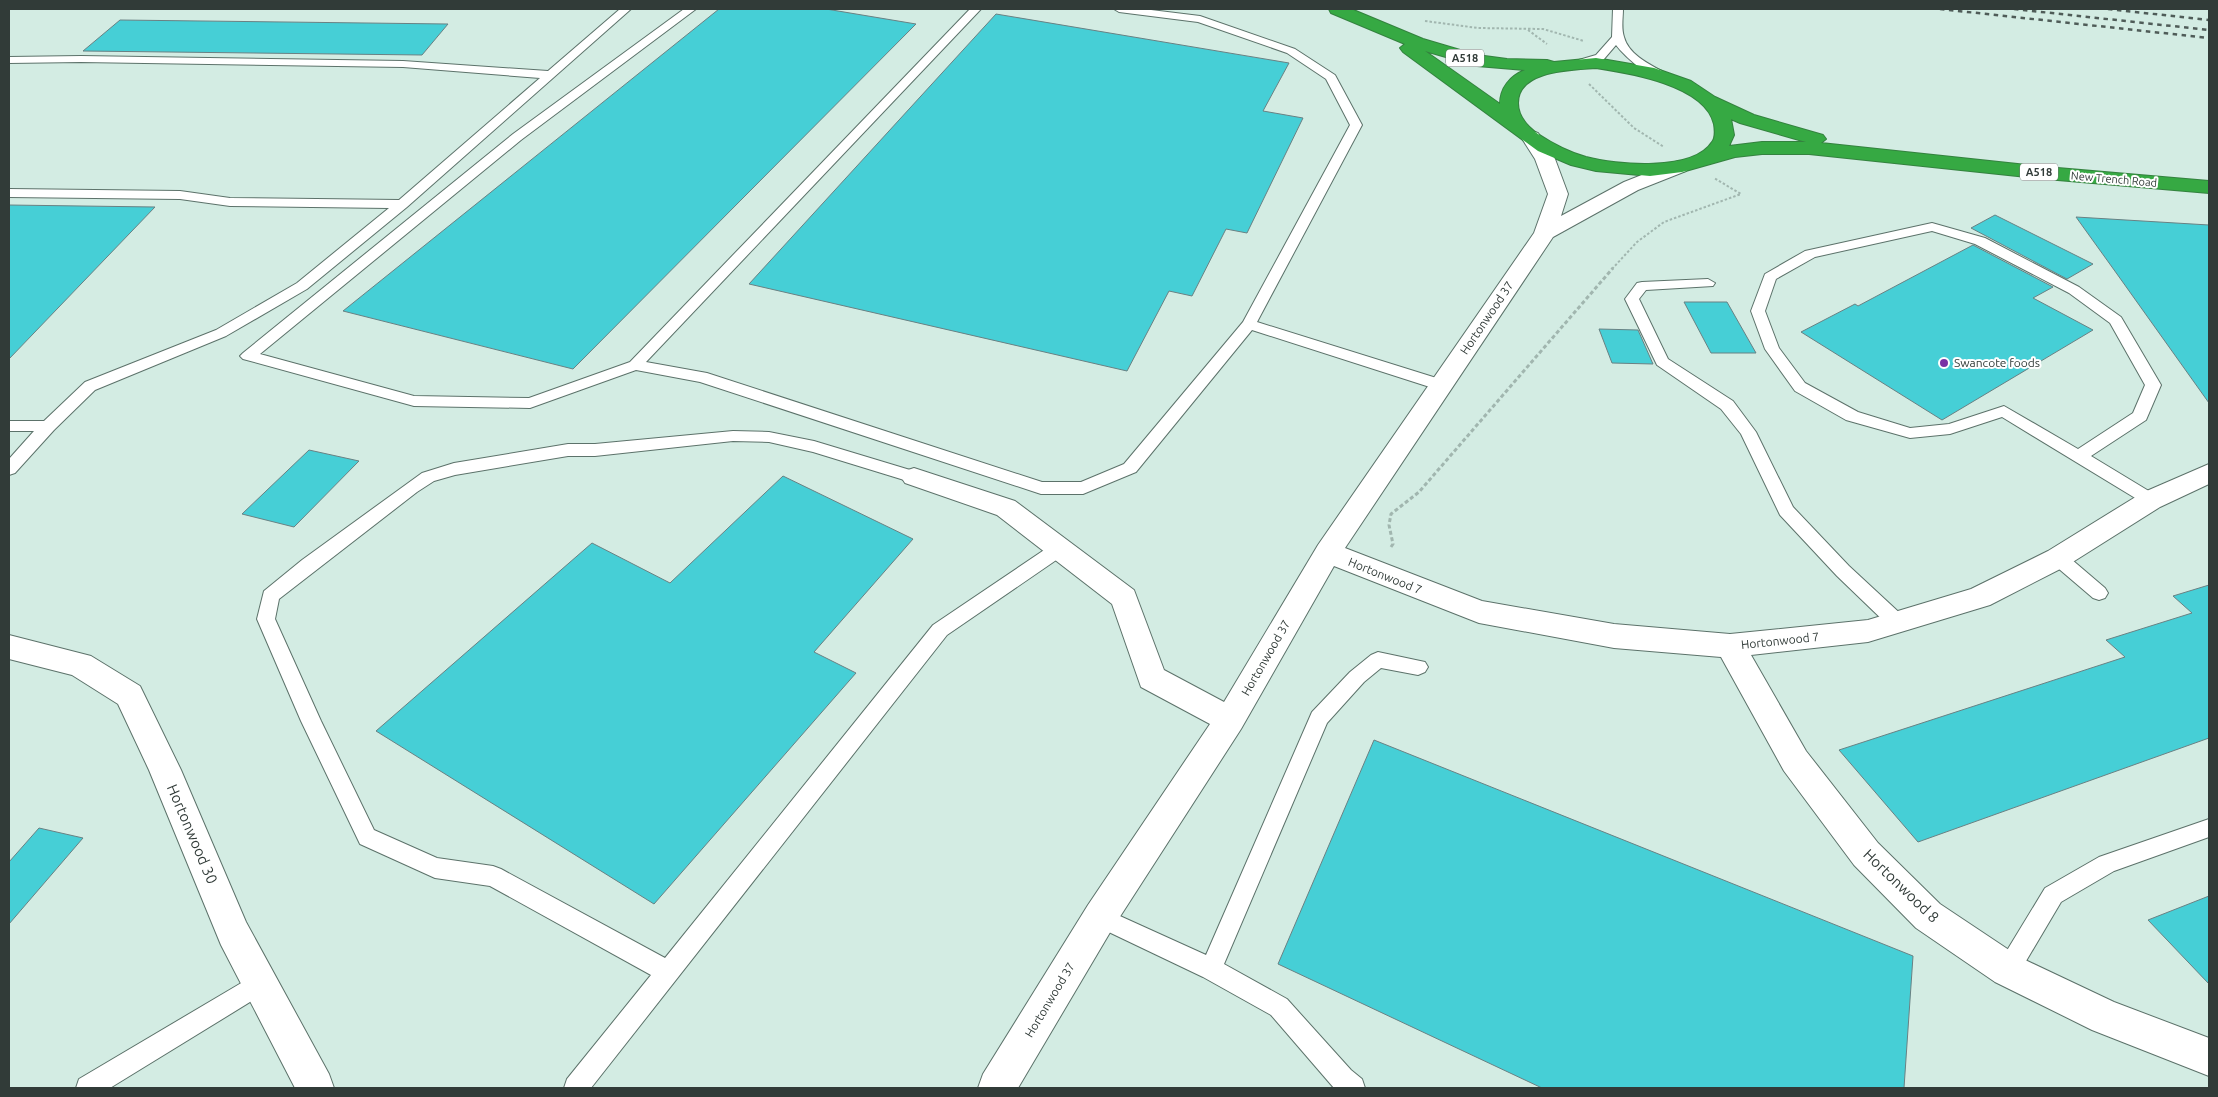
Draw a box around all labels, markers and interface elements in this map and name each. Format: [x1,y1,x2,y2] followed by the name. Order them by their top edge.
[1446,49,1484,66] road number: A518
[2020,163,2058,180] road number: A518
[2070,169,2158,189] street label: New Trench Road
[1457,279,1516,357] street label: Hortonwood 37
[1954,356,2040,369] place label: Swancote foods
[1938,357,1950,369] marker: Swancote foods
[1346,555,1424,596] street label: Hortonwood 7
[1239,618,1292,698] street label: Hortonwood 37
[1740,630,1820,651] street label: Hortonwood 7
[164,782,221,886] street label: Hortonwood 30
[1860,846,1942,926] street label: Hortonwood 8
[1022,960,1077,1040] street label: Hortonwood 37

